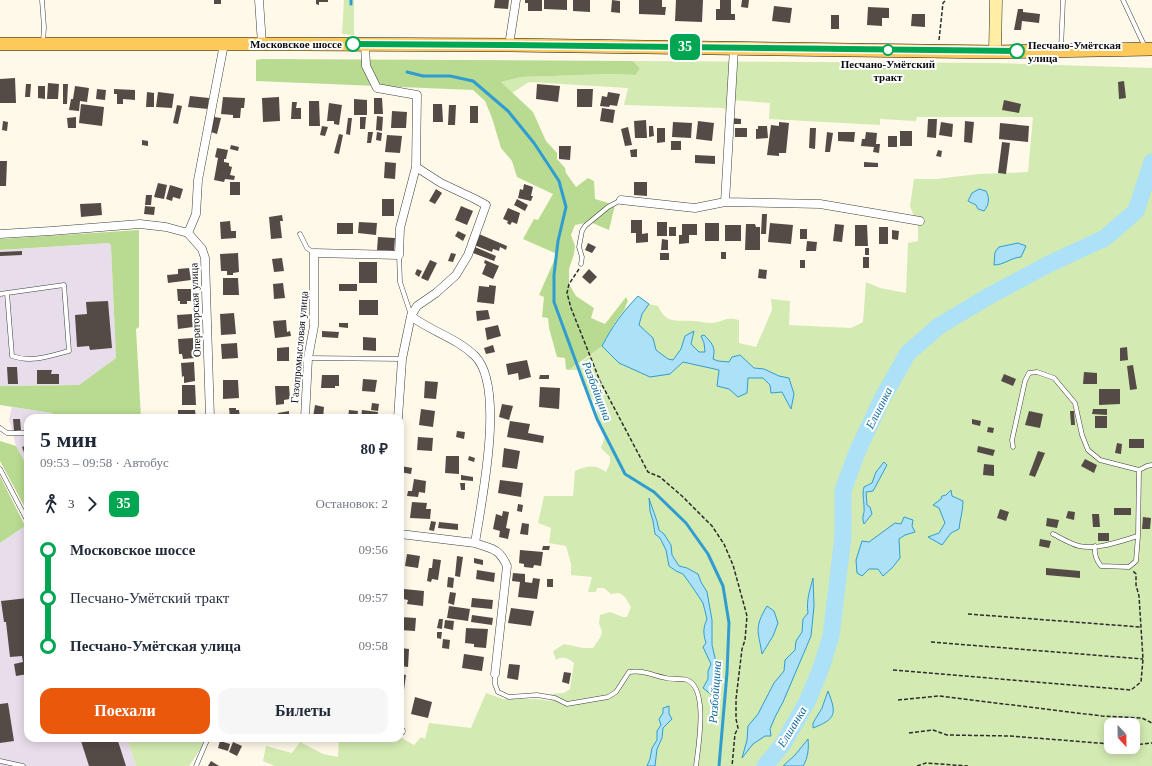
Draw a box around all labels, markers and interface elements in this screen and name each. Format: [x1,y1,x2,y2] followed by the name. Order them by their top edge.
[667,34,703,60] line badge: 35
[345,36,361,52] marker: Московское шоссе
[250,38,342,50] place label: Московское шоссе
[678,39,692,54] text: 35
[1028,39,1121,64] place label: Песчано-Умётская улица
[1009,43,1025,59] marker: Песчано-Умётская улица
[882,44,894,56] marker: Песчано-Умётский тракт
[841,58,936,83] place label: Песчано-Умётский тракт
[187,263,203,357] street label: Операторская улица
[288,290,310,404] street label: Газопромысловая улица
[579,358,615,423] water label: Разбойщина
[862,385,895,432] water label: Елшанка
[40,427,97,452] text: 5 мин
[361,441,388,457] text: 80 ₽
[40,455,169,470] text: 09:53 – 09:58 · Автобус
[40,493,62,515] icon: walk
[81,493,103,515] icon: forward
[68,496,75,511] text: 3
[117,496,131,511] text: 35
[316,496,388,511] text: Остановок: 2
[70,542,195,558] text: Московское шоссе
[358,542,388,557] text: 09:56
[70,590,229,606] text: Песчано-Умётский тракт
[358,590,388,605] text: 09:57
[70,638,241,654] text: Песчано-Умётская улица
[358,638,388,653] text: 09:58
[706,660,724,725] water label: Разбойщина
[40,688,210,734] button: Поехали
[218,688,388,734] button: Билеты
[774,704,810,751] water label: Елшанка
[1104,718,1140,754] north arrow
[1104,718,1140,754] map controls

